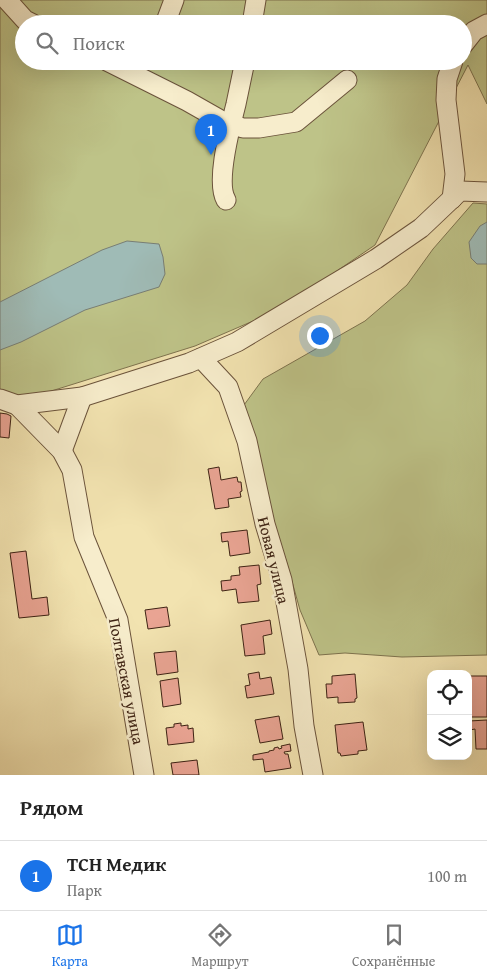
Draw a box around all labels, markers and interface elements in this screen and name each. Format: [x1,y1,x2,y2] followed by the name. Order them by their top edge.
[15,15,472,70] search box
[33,29,61,57] icon: search
[73,29,125,57] text: Поиск
[195,114,227,155] pin: 1
[307,323,333,349] your location
[252,514,297,606] street label: Новая улица
[103,616,151,747] street label: Полтавская улица
[427,670,472,760] map controls
[427,670,472,715] button: locate
[427,715,472,760] button: layers
[20,792,83,823] text: Рядом
[67,850,166,878] text: ТСН Медик
[32,864,40,888] text: 1
[427,864,467,888] text: 100 m
[67,878,102,902] text: Парк
[52,921,88,971] tab: Карта
[191,921,249,971] tab: Маршрут
[352,921,435,971] tab: Сохранённые

